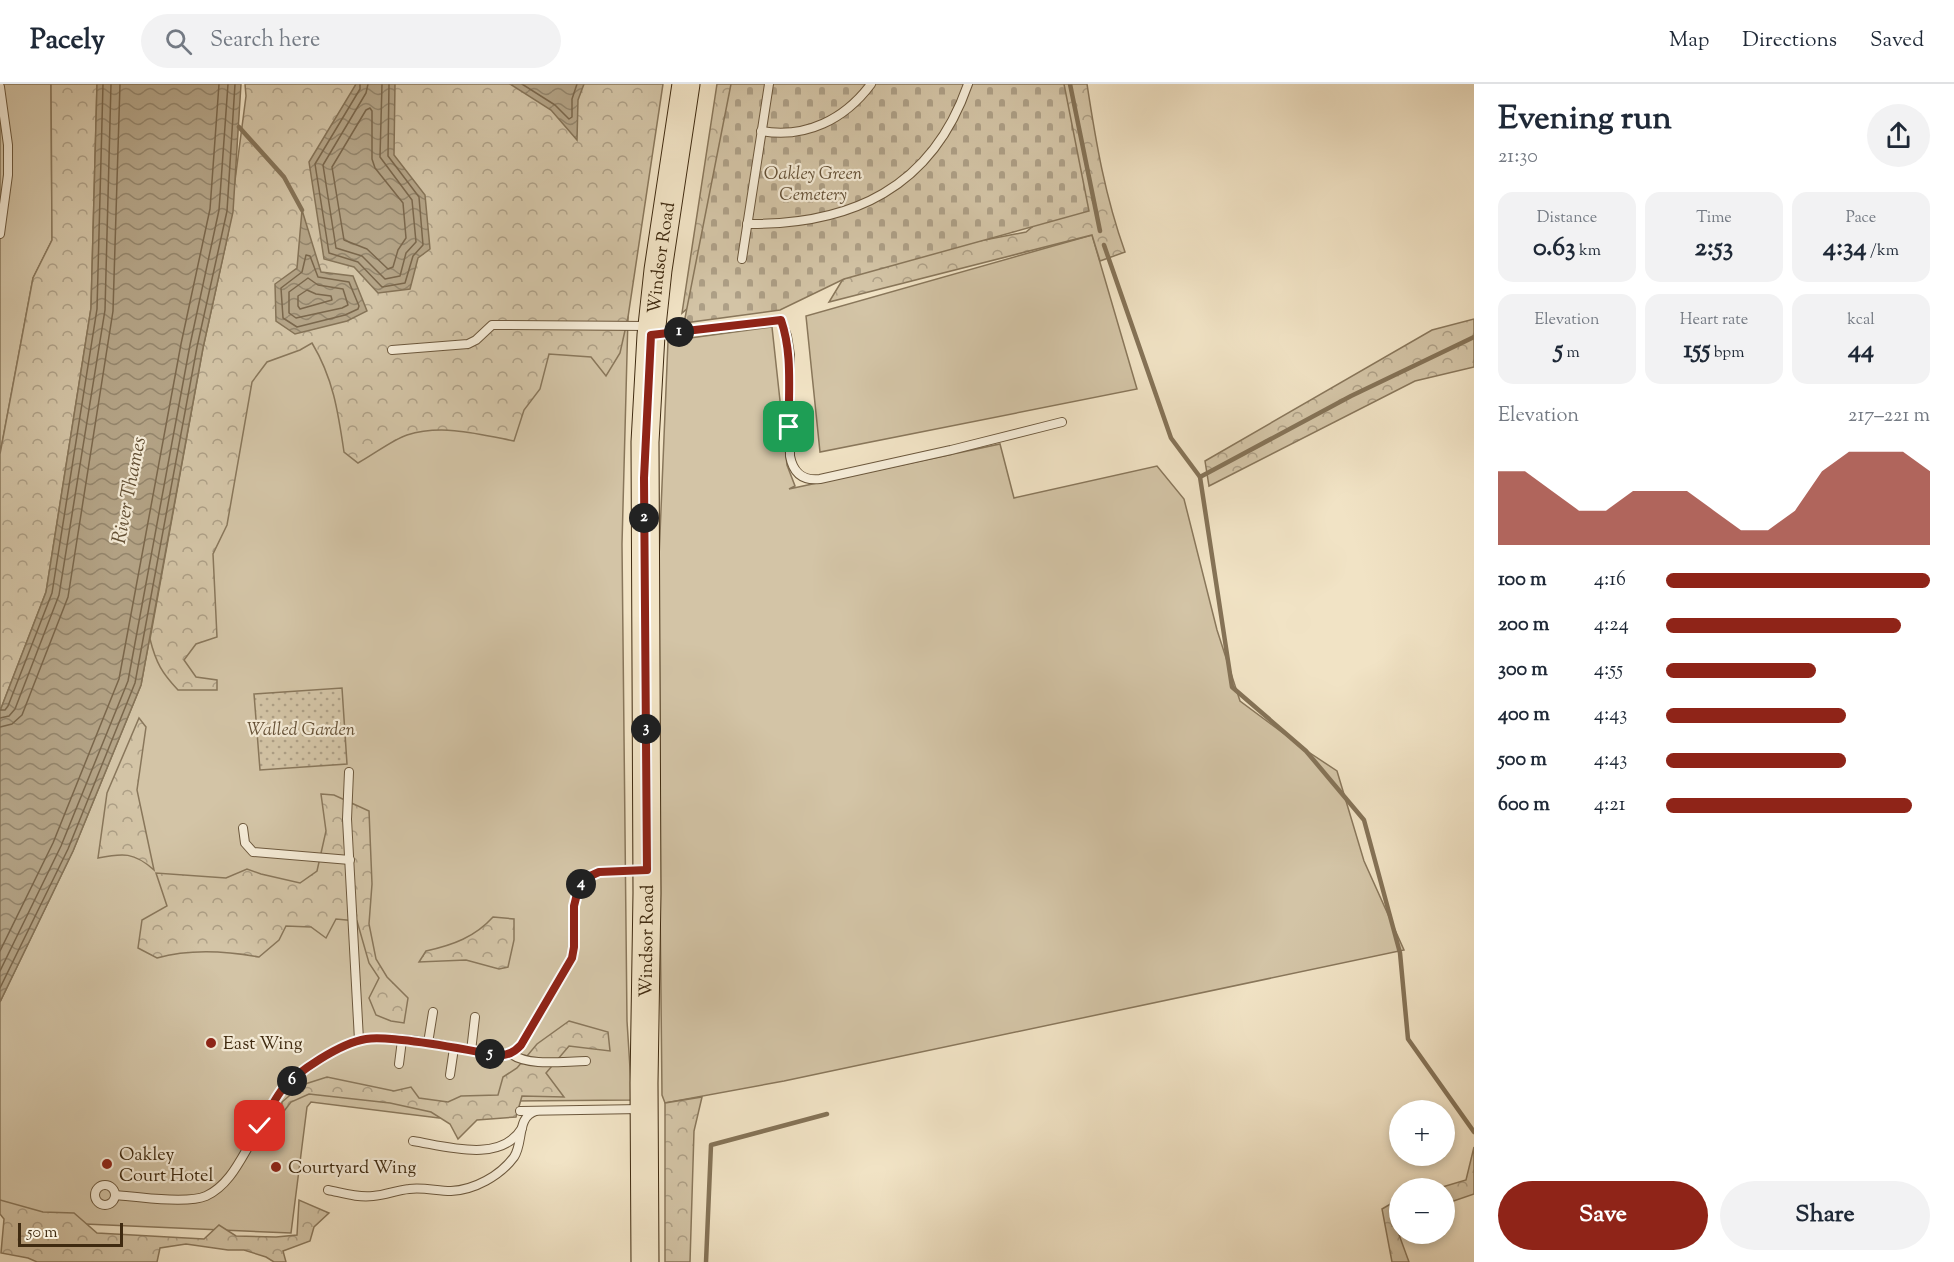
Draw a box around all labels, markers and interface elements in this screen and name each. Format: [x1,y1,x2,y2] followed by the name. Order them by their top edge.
[141,14,561,68] search box
[30,21,105,61] text: Pacely
[162,25,195,58] icon: search
[210,25,320,57] text: Search here
[1669,26,1709,56] text: Map
[1742,26,1837,56] text: Directions
[1870,26,1924,56] text: Saved
[1498,96,1672,144] text: Evening run
[1867,104,1930,167] button: share
[1498,143,1538,172] text: 21:30
[764,162,863,209] park label: Oakley Green Cemetery
[642,200,683,315] street label: Windsor Road
[1537,207,1597,230] text: Distance
[1696,207,1732,230] text: Time
[1846,207,1876,230] text: Pace
[1533,230,1576,267] text: 0.63
[1695,230,1733,267] text: 2:53
[1823,230,1867,267] text: 4:34
[1576,240,1601,263] text: km
[1867,240,1899,263] text: /km
[1535,309,1599,332] text: Elevation
[1680,309,1748,332] text: Heart rate
[1847,309,1875,332] text: kcal
[664,317,694,347] pin: 1
[676,320,682,343] text: 1
[1554,332,1563,369] text: 5
[1684,332,1710,369] text: 155
[1848,332,1874,369] text: 44
[1563,342,1580,365] text: m
[1710,342,1744,365] text: bpm
[763,401,814,452] pin
[1498,402,1579,431] text: Elevation
[1848,402,1930,431] text: 217–221 m
[772,410,805,443] icon: arrive
[106,434,155,546] water label: River Thames
[629,503,659,533] pin: 2
[640,506,648,529] text: 2
[1498,566,1547,595] text: 100 m
[1594,566,1626,595] text: 4:16
[1498,611,1549,640] text: 200 m
[1594,611,1629,640] text: 4:24
[1498,656,1548,685] text: 300 m
[1594,656,1623,685] text: 4:55
[1498,701,1550,730] text: 400 m
[1594,701,1627,730] text: 4:43
[631,714,661,744] pin: 3
[643,717,649,740] text: 3
[247,718,356,744] park label: Walled Garden
[1498,746,1547,775] text: 500 m
[1594,746,1627,775] text: 4:43
[1498,791,1550,820] text: 600 m
[1594,791,1625,820] text: 4:21
[566,869,596,899] pin: 4
[577,872,585,895] text: 4
[634,885,662,998] street label: Windsor Road
[223,1032,303,1058] place label: East Wing
[204,1036,218,1050] marker: East Wing
[475,1039,505,1069] pin: 5
[487,1042,493,1065] text: 5
[277,1066,307,1096] pin: 6
[288,1069,296,1092] text: 6
[234,1100,285,1151] pin
[1389,1100,1455,1244] map controls
[1389,1100,1455,1166] button: +
[243,1109,276,1142] icon: check
[119,1143,213,1190] place label: Oakley Court Hotel
[288,1156,416,1182] place label: Courtyard Wing
[100,1157,114,1171] marker: Oakley Court Hotel
[269,1160,283,1174] marker: Courtyard Wing
[1389,1178,1455,1244] button: −
[1498,1181,1708,1250] button: Save
[1720,1181,1930,1250] button: Share
[18,1220,123,1248] scale bar
[27,1222,58,1245] text: 50 m

